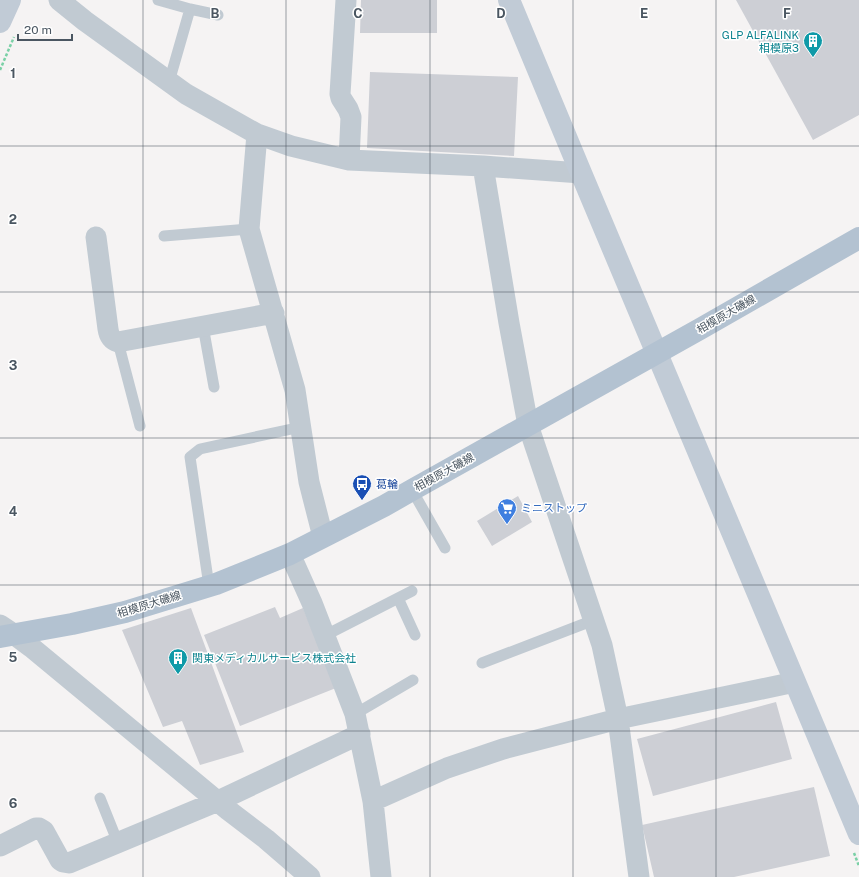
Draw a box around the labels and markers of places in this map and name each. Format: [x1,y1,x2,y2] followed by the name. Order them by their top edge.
[722,29,799,54] place label: GLP ALFALINK 相模原3
[802,30,824,58] building icon: GLP ALFALINK 相模原3
[351,473,373,501] bus stop icon: 葛輪
[376,478,398,490] place label: 葛輪
[496,497,518,525] supermarket icon: ミニストップ
[521,502,587,514] place label: ミニストップ
[167,647,189,675] building icon: 関東メディカルサービス株式会社
[192,652,356,664] place label: 関東メディカルサービス株式会社

